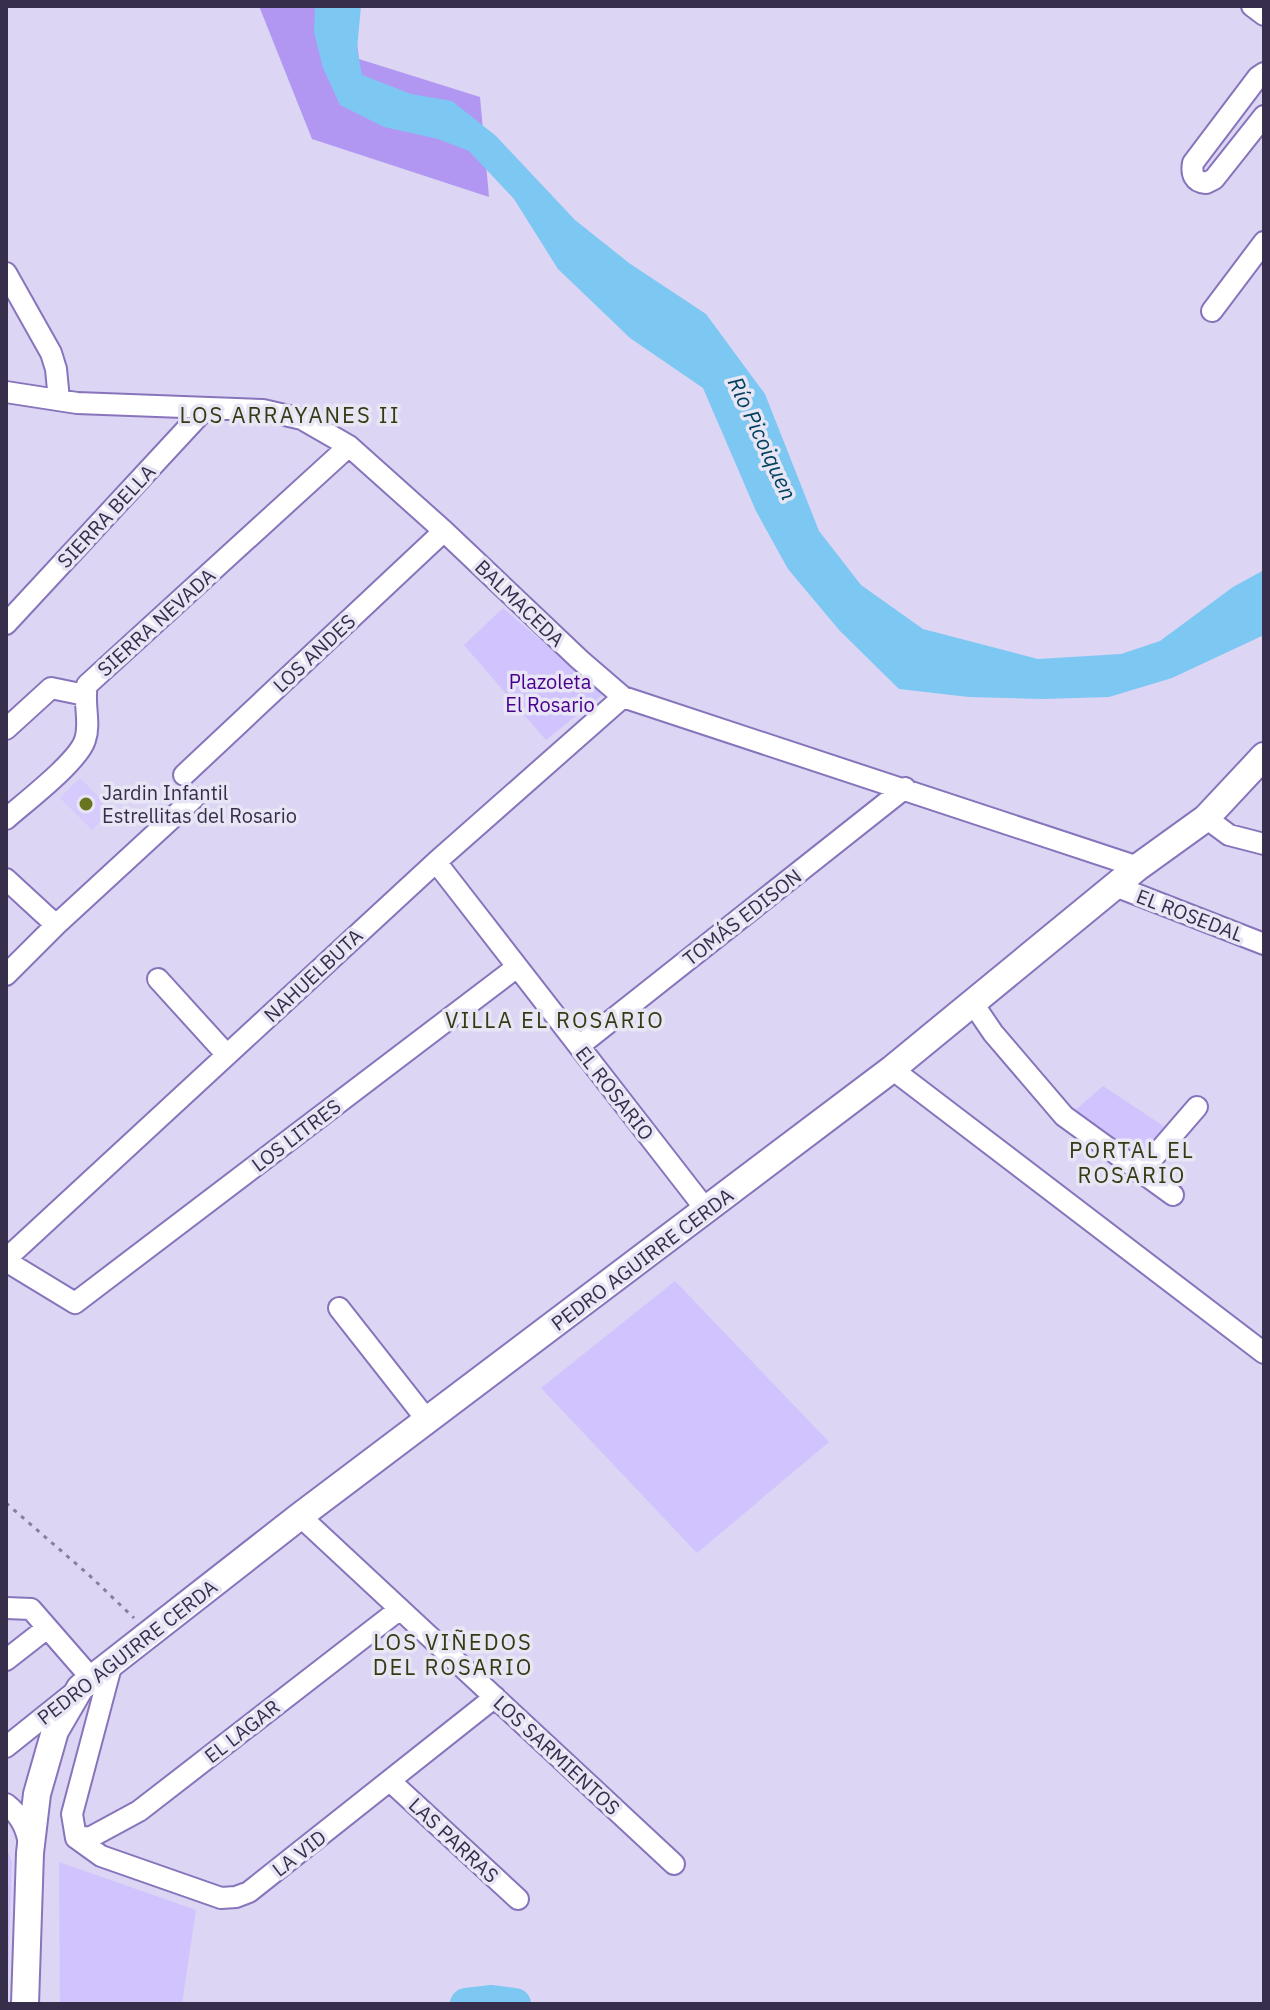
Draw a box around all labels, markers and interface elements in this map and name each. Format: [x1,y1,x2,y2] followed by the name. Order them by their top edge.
[722,372,804,504] water label: Río Picoiquen
[180,400,400,429] district label: LOS ARRAYANES II
[51,458,161,574] street label: SIERRA BELLA
[469,554,571,653] street label: BALMACEDA
[91,562,221,682] street label: SIERRA NEVADA
[267,608,361,698] street label: LOS ANDES
[505,668,595,718] park label: Plazoleta El Rosario
[102,779,297,829] place label: Jardin Infantil Estrellitas del Rosario
[77,795,95,813] marker: Jardin Infantil Estrellitas del Rosario
[677,862,807,972] street label: TOMÁS EDISON
[1133,882,1247,948] street label: EL ROSEDAL
[258,922,368,1028] street label: NAHUELBUTA
[445,1005,665,1034] district label: VILLA EL ROSARIO
[570,1040,660,1146] street label: EL ROSARIO
[246,1093,346,1177] street label: LOS LITRES
[1069,1135,1195,1189] district label: PORTAL EL ROSARIO
[545,1181,739,1336] street label: PEDRO AGUIRRE CERDA
[31,1573,223,1731] street label: PEDRO AGUIRRE CERDA
[373,1627,533,1681] district label: LOS VIÑEDOS DEL ROSARIO
[488,1689,626,1821] street label: LOS SARMIENTOS
[199,1693,285,1769] street label: EL LAGAR
[403,1791,505,1889] street label: LAS PARRAS
[266,1823,332,1883] street label: LA VID

